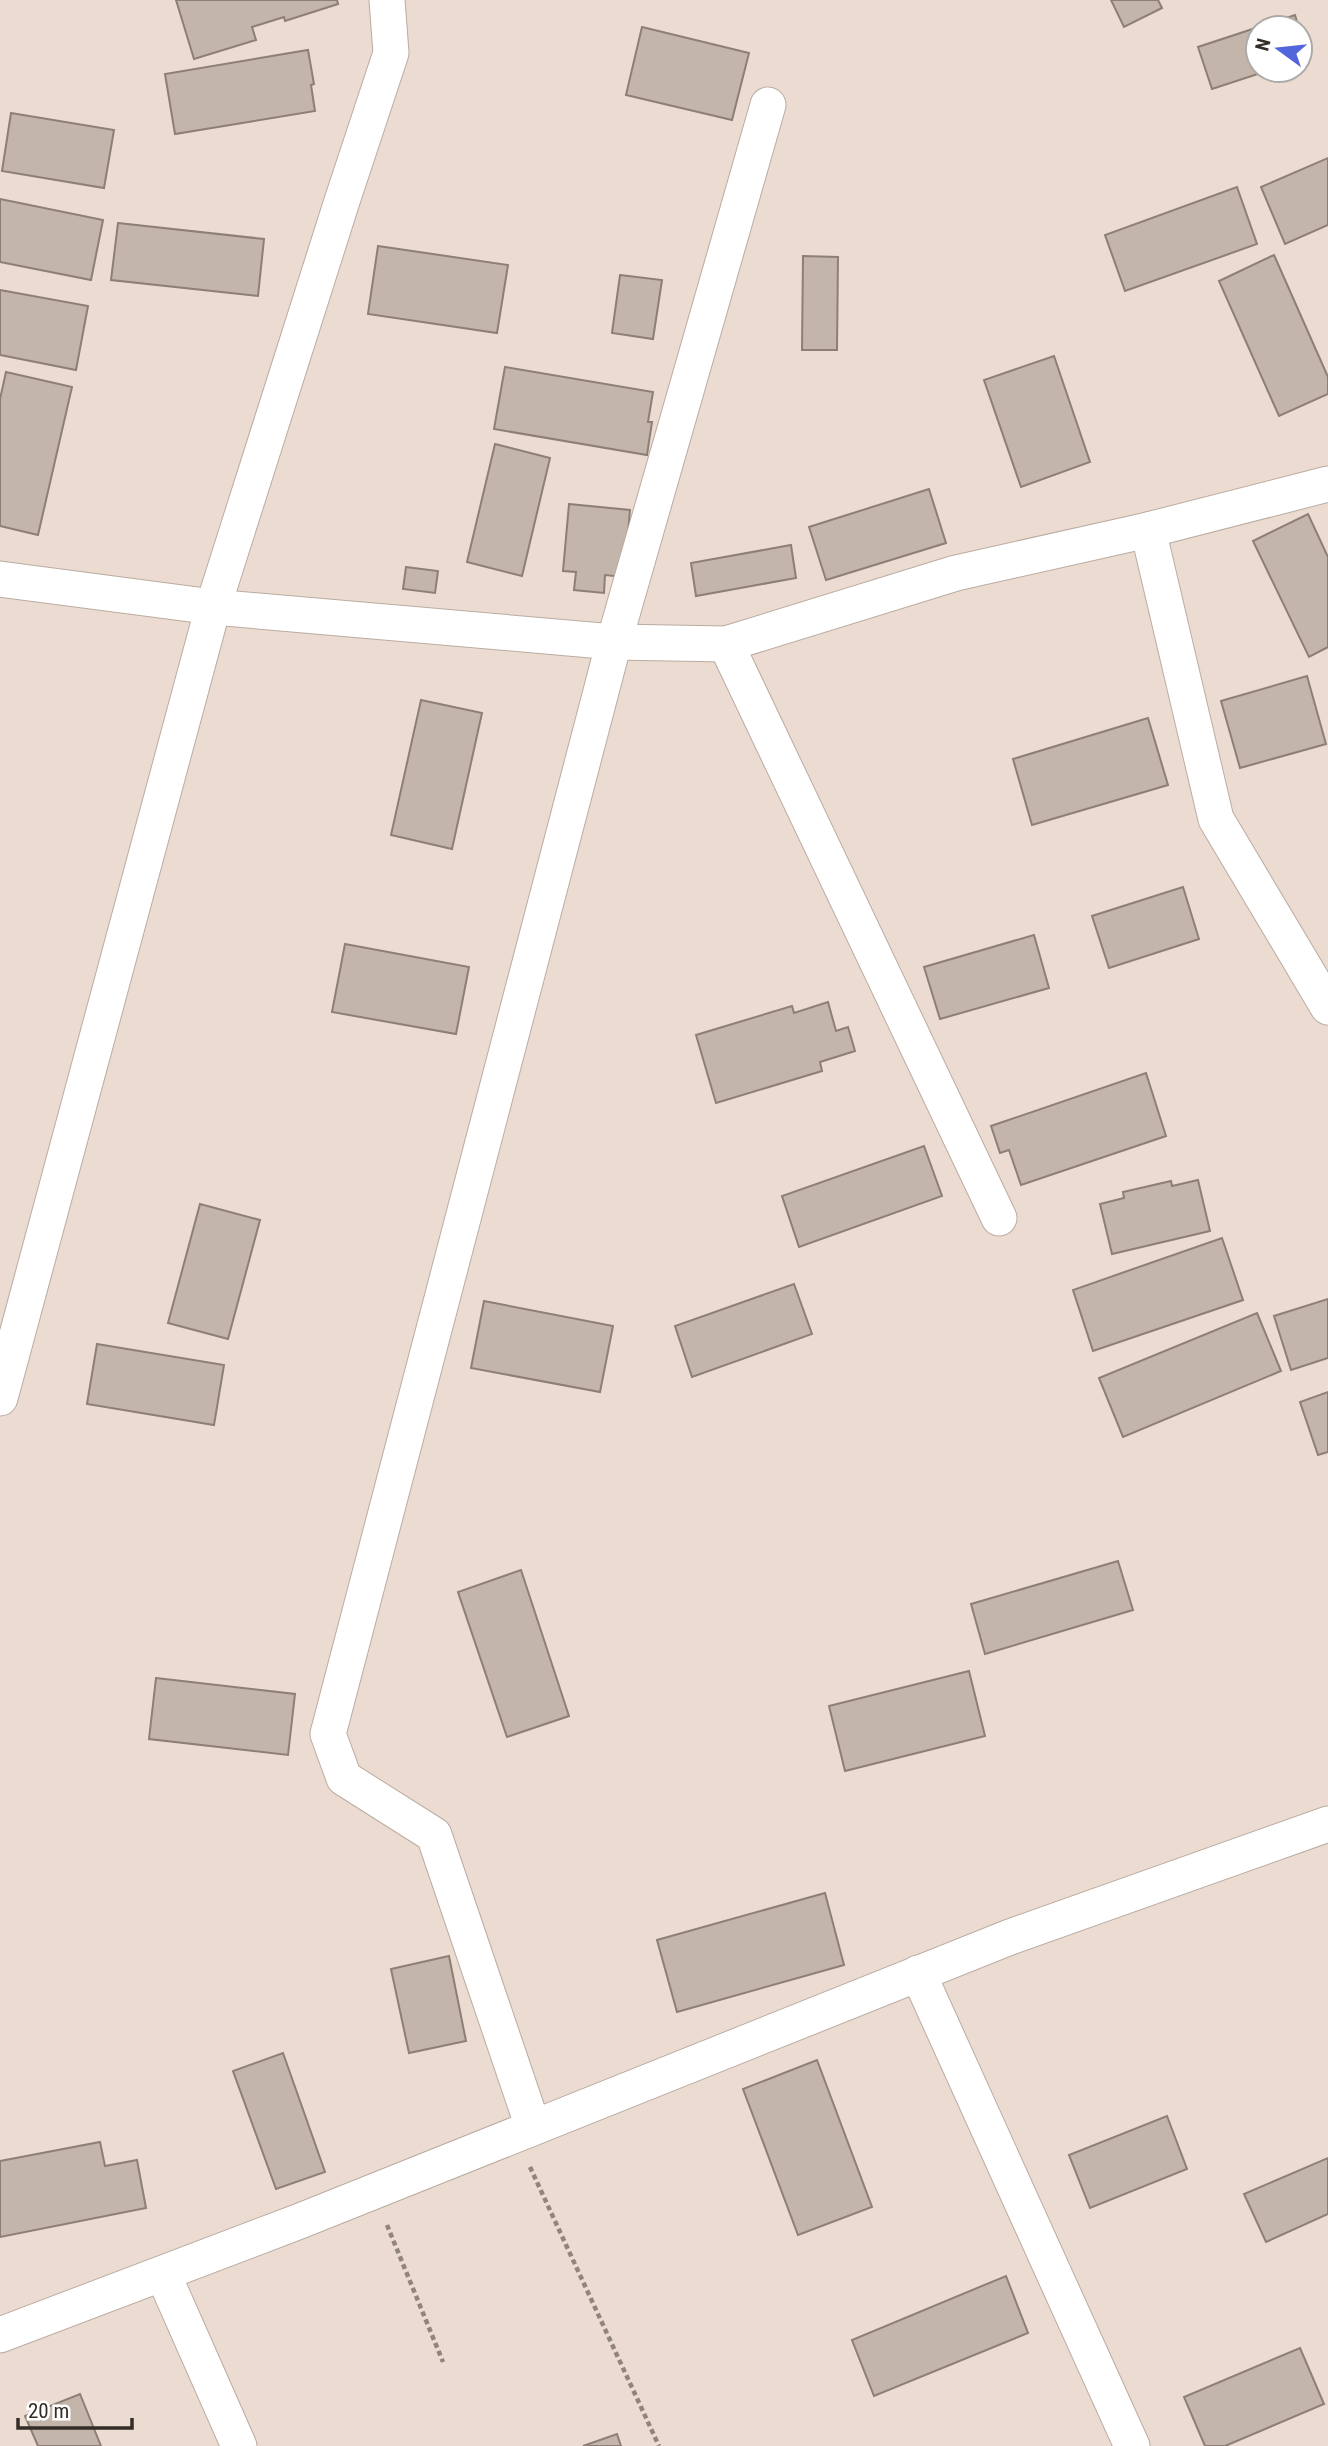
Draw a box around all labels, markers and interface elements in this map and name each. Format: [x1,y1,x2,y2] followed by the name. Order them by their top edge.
[1244,14,1314,84] north arrow
[1250,36,1276,53] text: N
[18,2386,131,2430] scale bar
[28,2399,69,2423] text: 20 m

